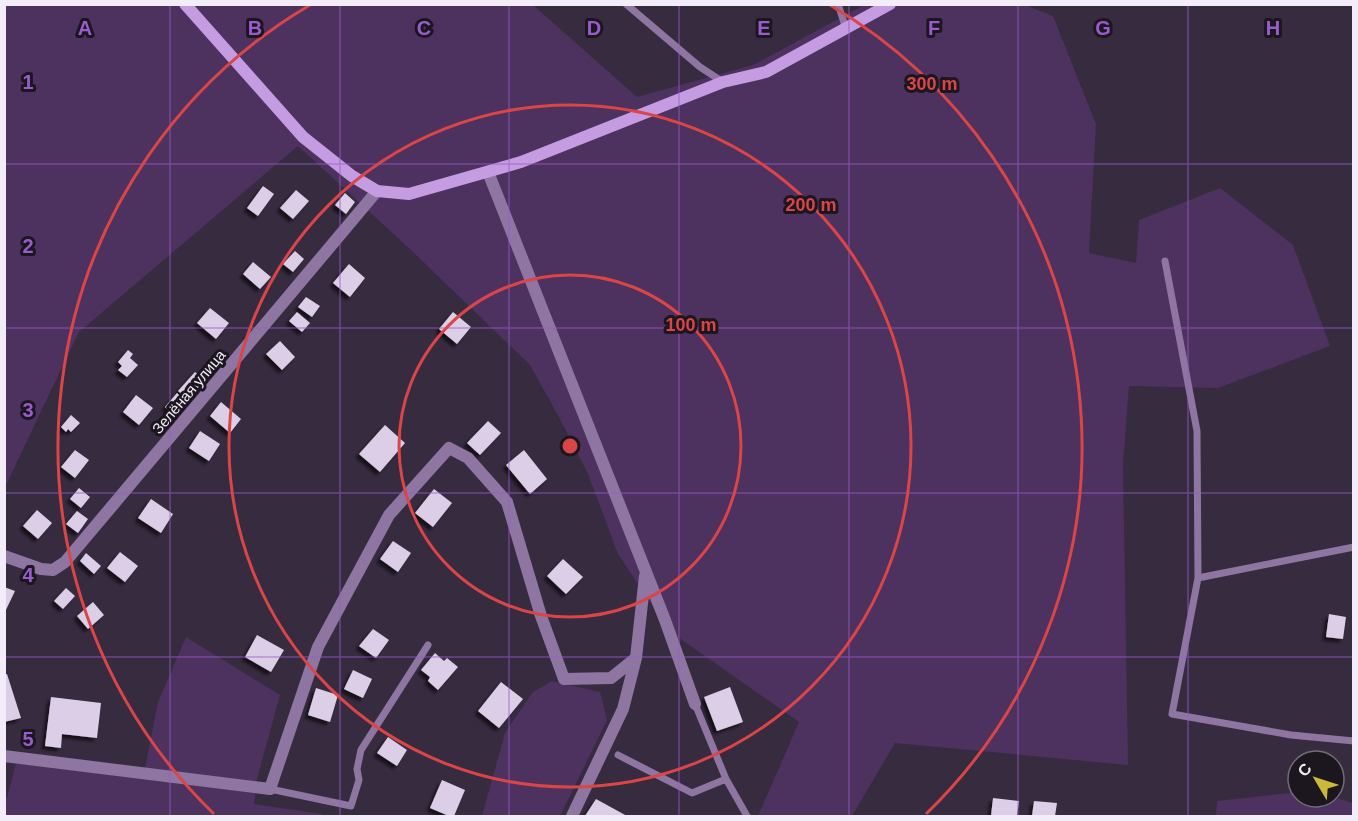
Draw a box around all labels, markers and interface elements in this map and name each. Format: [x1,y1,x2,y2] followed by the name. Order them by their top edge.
[78,17,92,39] text: A
[248,17,262,39] text: B
[417,17,431,39] text: C
[587,17,601,39] text: D
[757,17,771,39] text: E
[928,17,940,39] text: F
[1095,17,1111,39] text: G
[1266,17,1280,39] text: H
[22,71,34,93] text: 1
[906,74,958,94] text: 300 m
[785,195,837,215] text: 200 m
[22,235,34,257] text: 2
[665,315,717,335] text: 100 m
[149,346,229,437] street label: Зелёная улица
[22,399,34,421] text: 3
[560,436,580,456] centre of rings
[22,564,34,586] text: 4
[22,728,34,750] text: 5
[1286,749,1346,809] north arrow
[1294,760,1315,780] text: С

